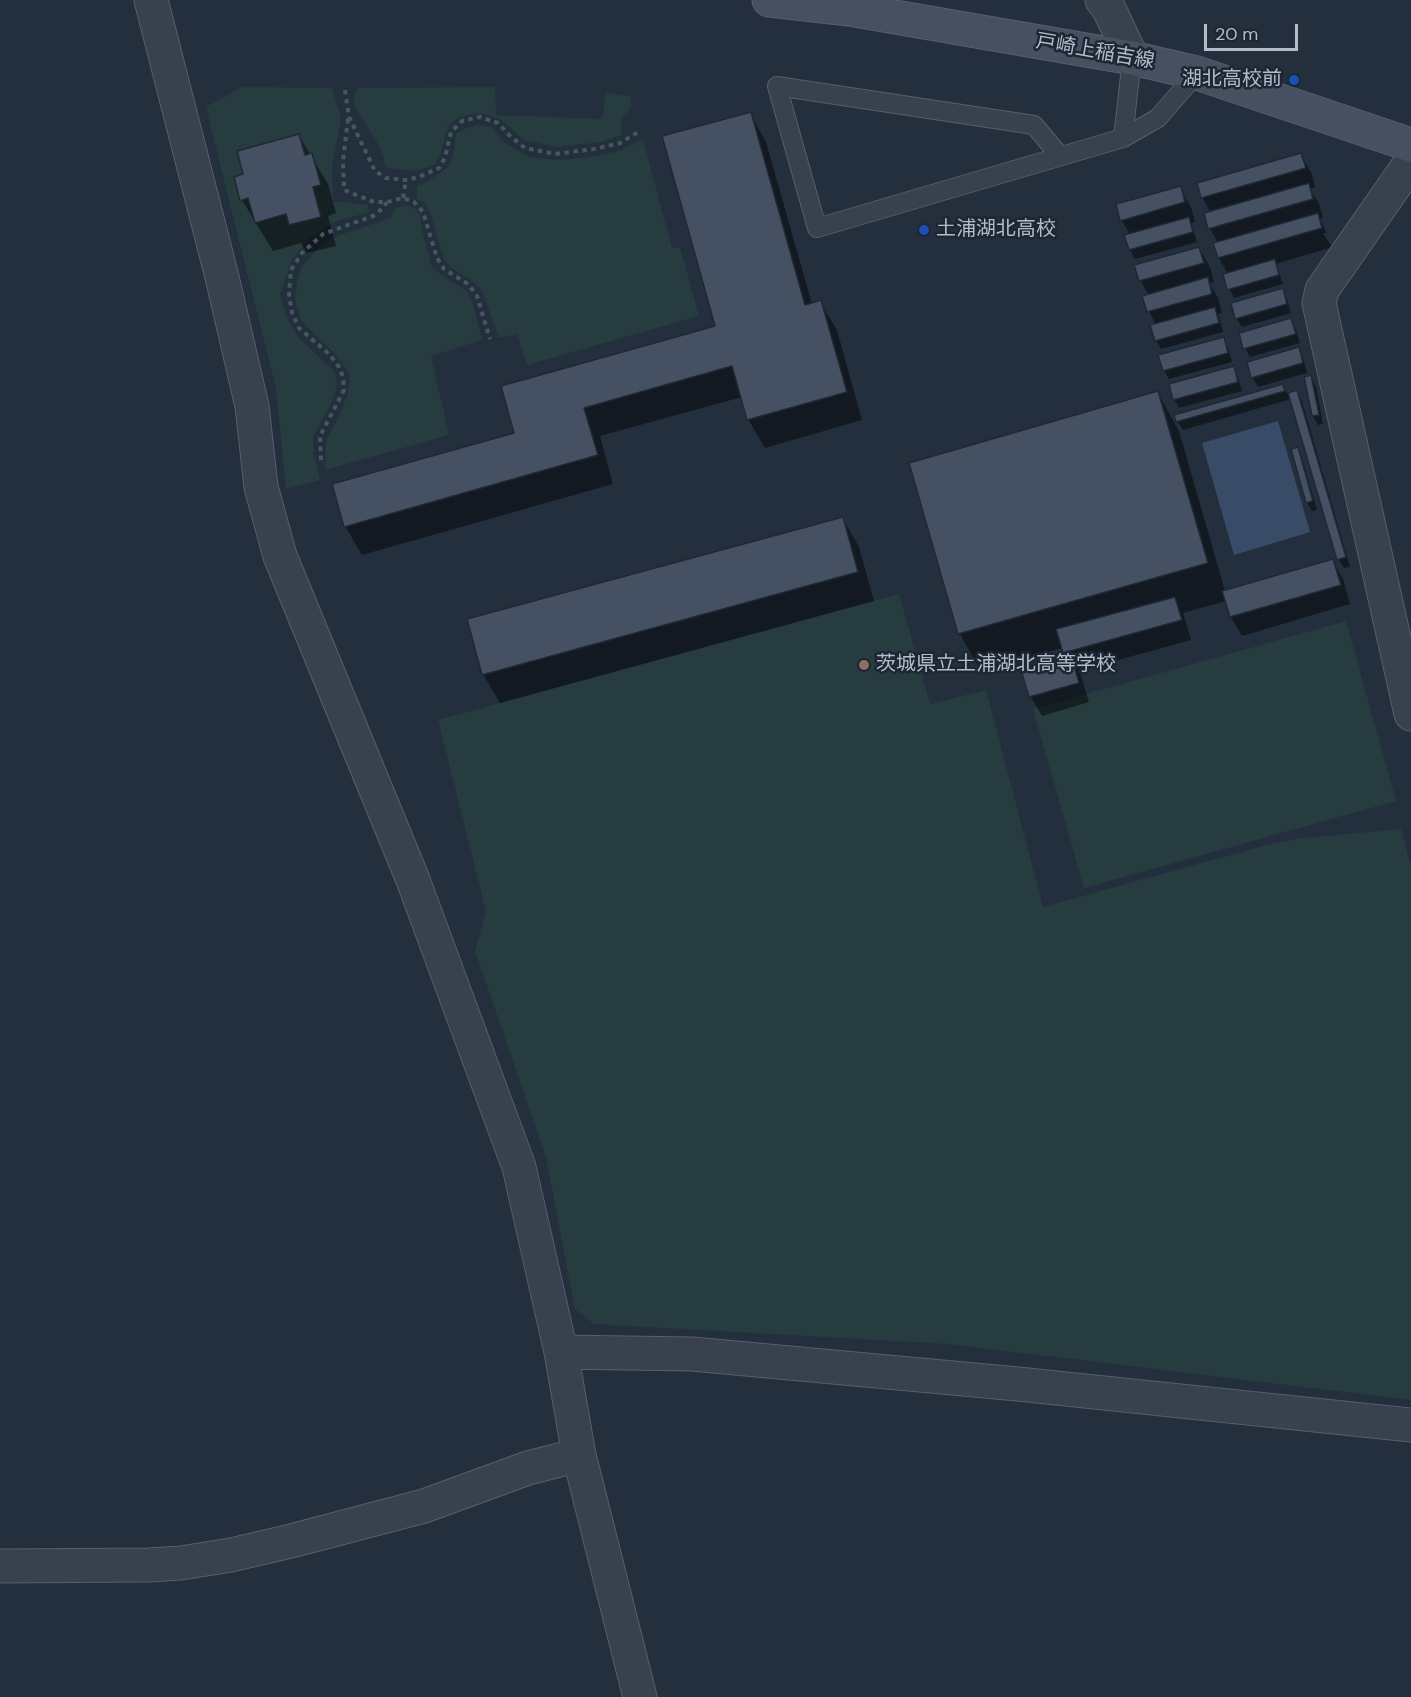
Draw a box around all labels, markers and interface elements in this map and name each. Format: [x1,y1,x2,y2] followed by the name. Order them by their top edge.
[1207,12,1302,50] scale bar
[1215,22,1258,46] text: 20 m
[1034,30,1156,74] street label: 戸崎上稲吉線
[1182,68,1282,92] place label: 湖北高校前
[1287,73,1301,87] marker: 湖北高校前
[936,218,1056,242] place label: 土浦湖北高校
[917,223,931,237] marker: 土浦湖北高校
[876,653,1116,677] place label: 茨城県立土浦湖北高等学校
[857,658,871,672] marker: 茨城県立土浦湖北高等学校

